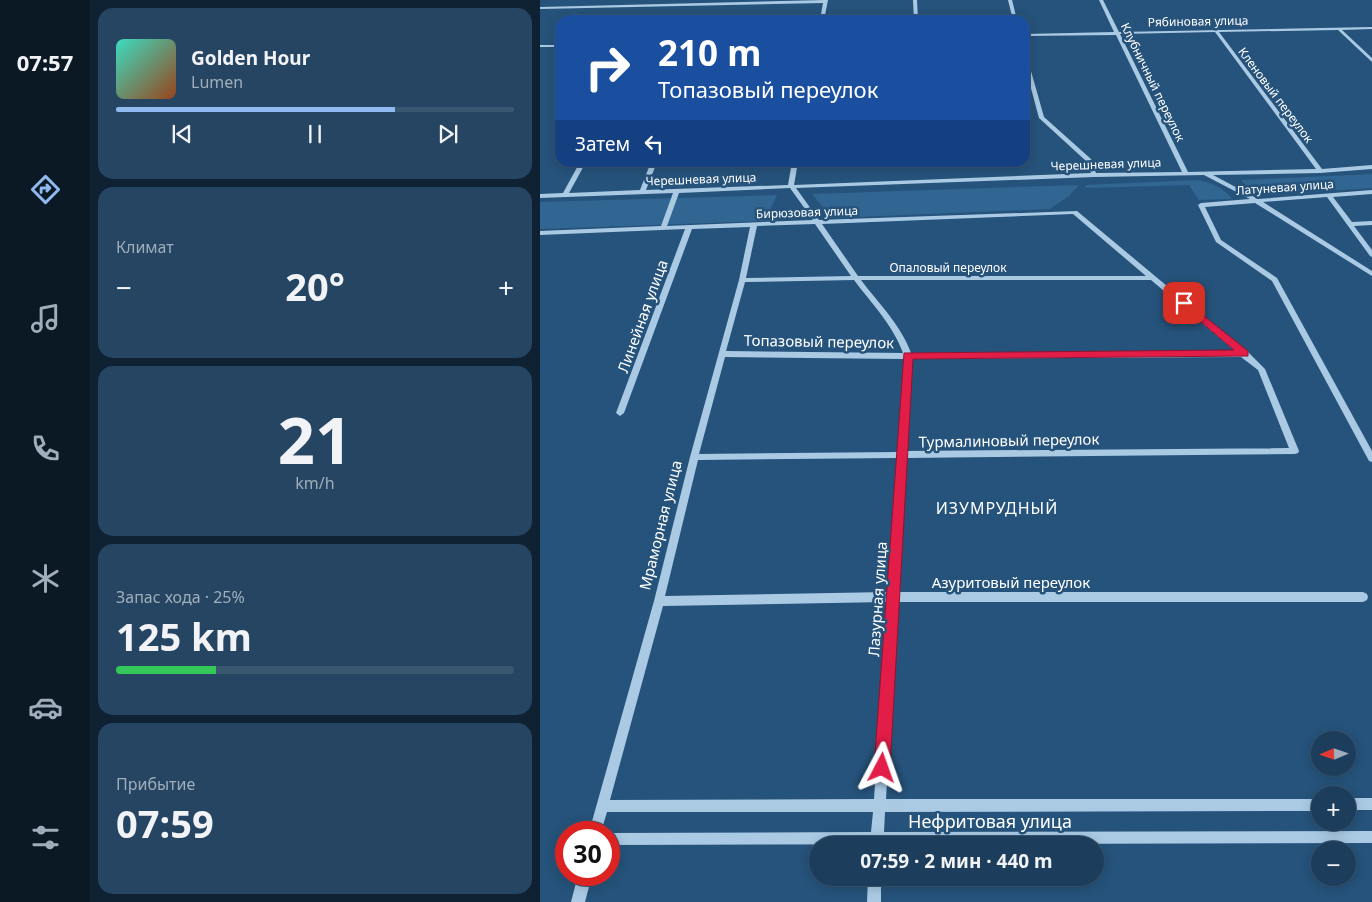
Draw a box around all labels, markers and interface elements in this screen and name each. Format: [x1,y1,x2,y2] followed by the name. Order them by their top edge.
[1148,12,1248,30] street label: Рябиновая улица
[1117,20,1189,145] street label: Клубничный переулок
[658,29,761,76] text: 210 m
[575,35,640,100] icon: right
[1234,44,1318,147] street label: Кленовый переулок
[191,45,310,71] text: Golden Hour
[17,47,73,77] text: 07:57
[191,71,243,93] text: Lumen
[658,74,878,104] text: Топазовый переулок
[168,120,196,148] icon: previous
[301,120,329,148] icon: pause
[434,120,462,148] icon: next
[640,130,668,158] icon: left
[575,131,630,157] text: Затем
[1050,154,1162,174] street label: Черешневая улица
[645,169,757,189] street label: Черешневая улица
[28,172,63,207] icon: directions
[1235,175,1335,199] street label: Латуневая улица
[756,202,858,222] street label: Бирюзовая улица
[116,236,174,258] text: Климат
[612,257,672,375] street label: Линейная улица
[889,259,1007,276] street label: Опаловый переулок
[285,260,345,312] text: 20°
[116,268,132,306] text: −
[498,268,514,306] text: +
[1163,282,1205,324] pin
[1170,289,1198,317] icon: arrive
[28,301,63,336] icon: music
[744,330,894,352] street label: Топазовый переулок
[278,395,352,483] text: 21
[918,428,1100,452] street label: Турмалиновый переулок
[28,431,63,466] icon: phone
[634,458,686,592] street label: Мраморная улица
[295,472,335,494] text: km/h
[936,497,1058,519] district label: ИЗУМРУДНЫЙ
[863,541,891,657] street label: Лазурная улица
[28,561,63,596] icon: climate
[932,572,1090,592] street label: Азуритовый переулок
[116,586,245,608] text: Запас хода · 25%
[116,610,252,662] text: 125 km
[28,690,63,725] icon: car
[1311,731,1356,776] north arrow
[1311,731,1356,886] map controls
[855,741,907,793] position arrow
[116,773,195,795] text: Прибытие
[1311,786,1356,831] button: +
[116,797,214,849] text: 07:59
[908,809,1072,833] street label: Нефритовая улица
[28,820,63,855] icon: filters
[555,821,620,886] speed limit sign: 30
[1311,841,1356,886] button: −
[860,848,1053,874] text: 07:59 · 2 мин · 440 m

